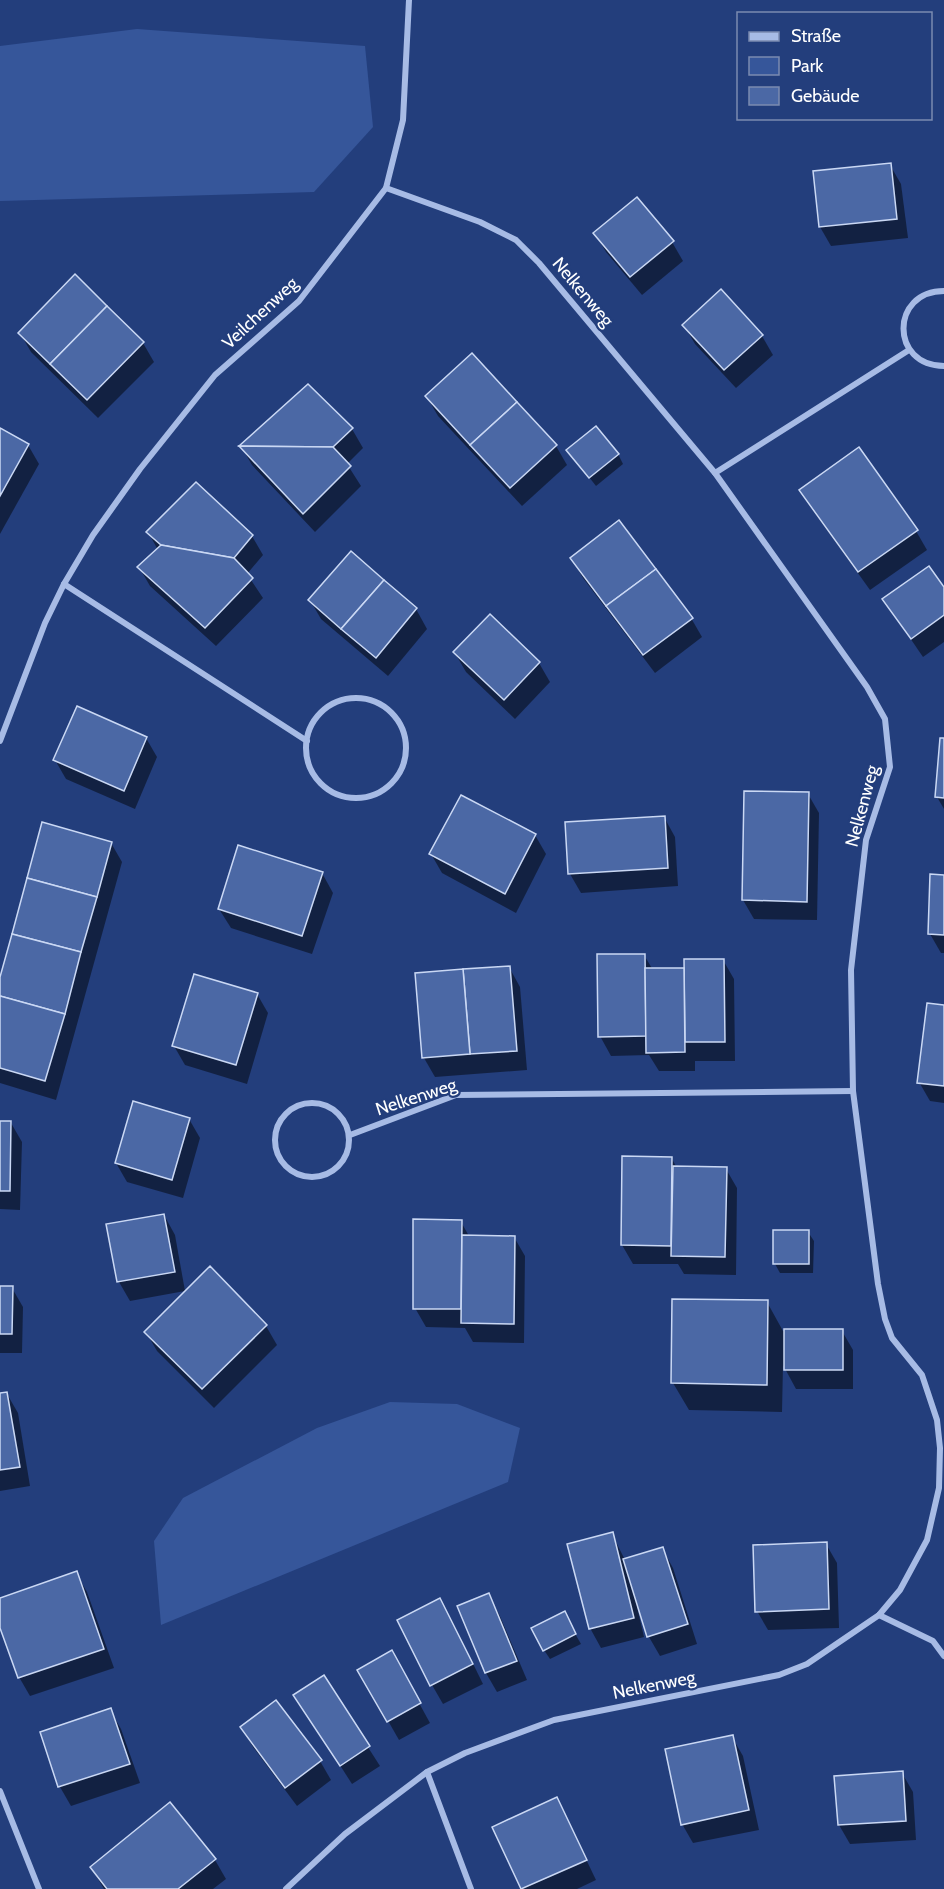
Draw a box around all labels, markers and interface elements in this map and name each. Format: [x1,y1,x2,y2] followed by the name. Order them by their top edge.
[737,12,932,120] legend
[791,25,841,47] text: Straße
[791,55,824,77] text: Park
[791,85,860,107] text: Gebäude
[548,253,619,332] street label: Nelkenweg
[218,272,303,354] street label: Veilchenweg
[841,762,884,849] street label: Nelkenweg
[373,1073,460,1120] street label: Nelkenweg
[611,1666,698,1704] street label: Nelkenweg

